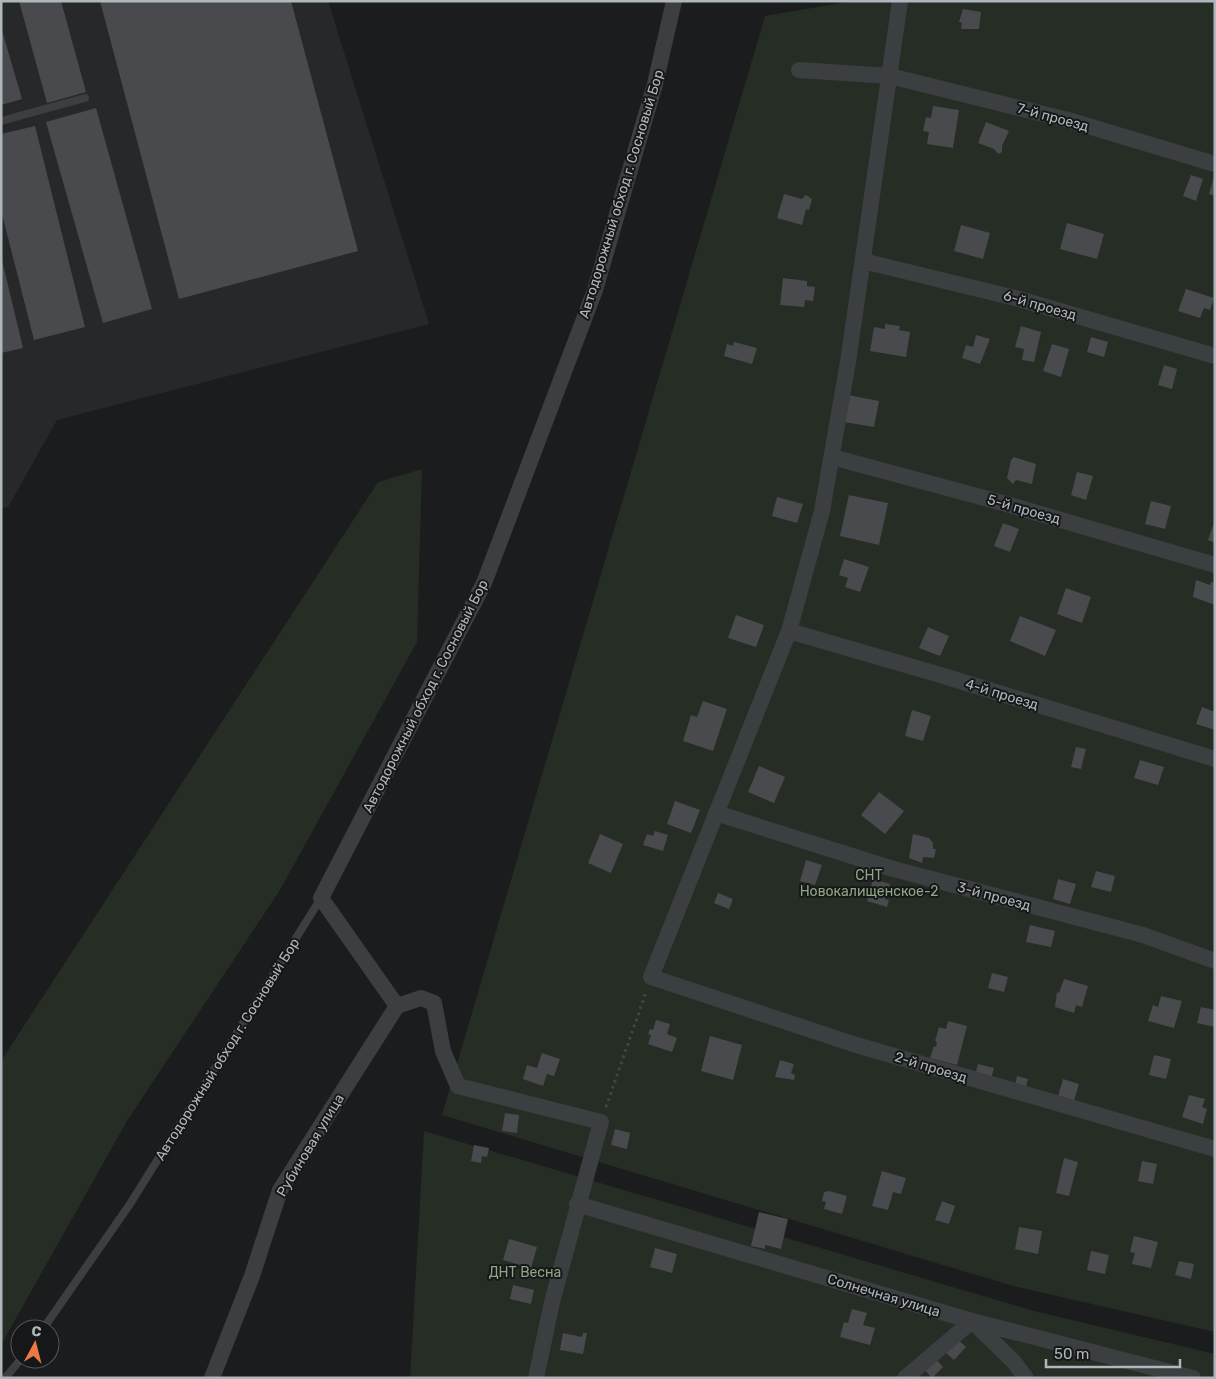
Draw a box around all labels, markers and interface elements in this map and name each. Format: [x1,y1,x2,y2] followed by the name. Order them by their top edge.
[575,68,667,320] street label: Автодорожный обход г. Сосновый Бор
[1015,100,1091,135] street label: 7-й проезд
[1001,287,1078,324] street label: 6-й проезд
[985,491,1062,528] street label: 5-й проезд
[359,577,492,815] street label: Автодорожный обход г. Сосновый Бор
[963,675,1040,714] street label: 4-й проезд
[800,867,938,900] park label: СНТ Новокалищенское-2
[955,879,1032,914] street label: 3-й проезд
[152,935,303,1164] street label: Автодорожный обход г. Сосновый Бор
[893,1048,969,1087] street label: 2-й проезд
[273,1091,348,1200] street label: Рубиновая улица
[489,1264,561,1281] park label: ДНТ Весна
[825,1270,942,1321] street label: Солнечная улица
[10,1319,60,1369] north arrow
[31,1323,43,1341] text: С
[1046,1336,1180,1368] scale bar
[1054,1345,1089,1363] text: 50 m

